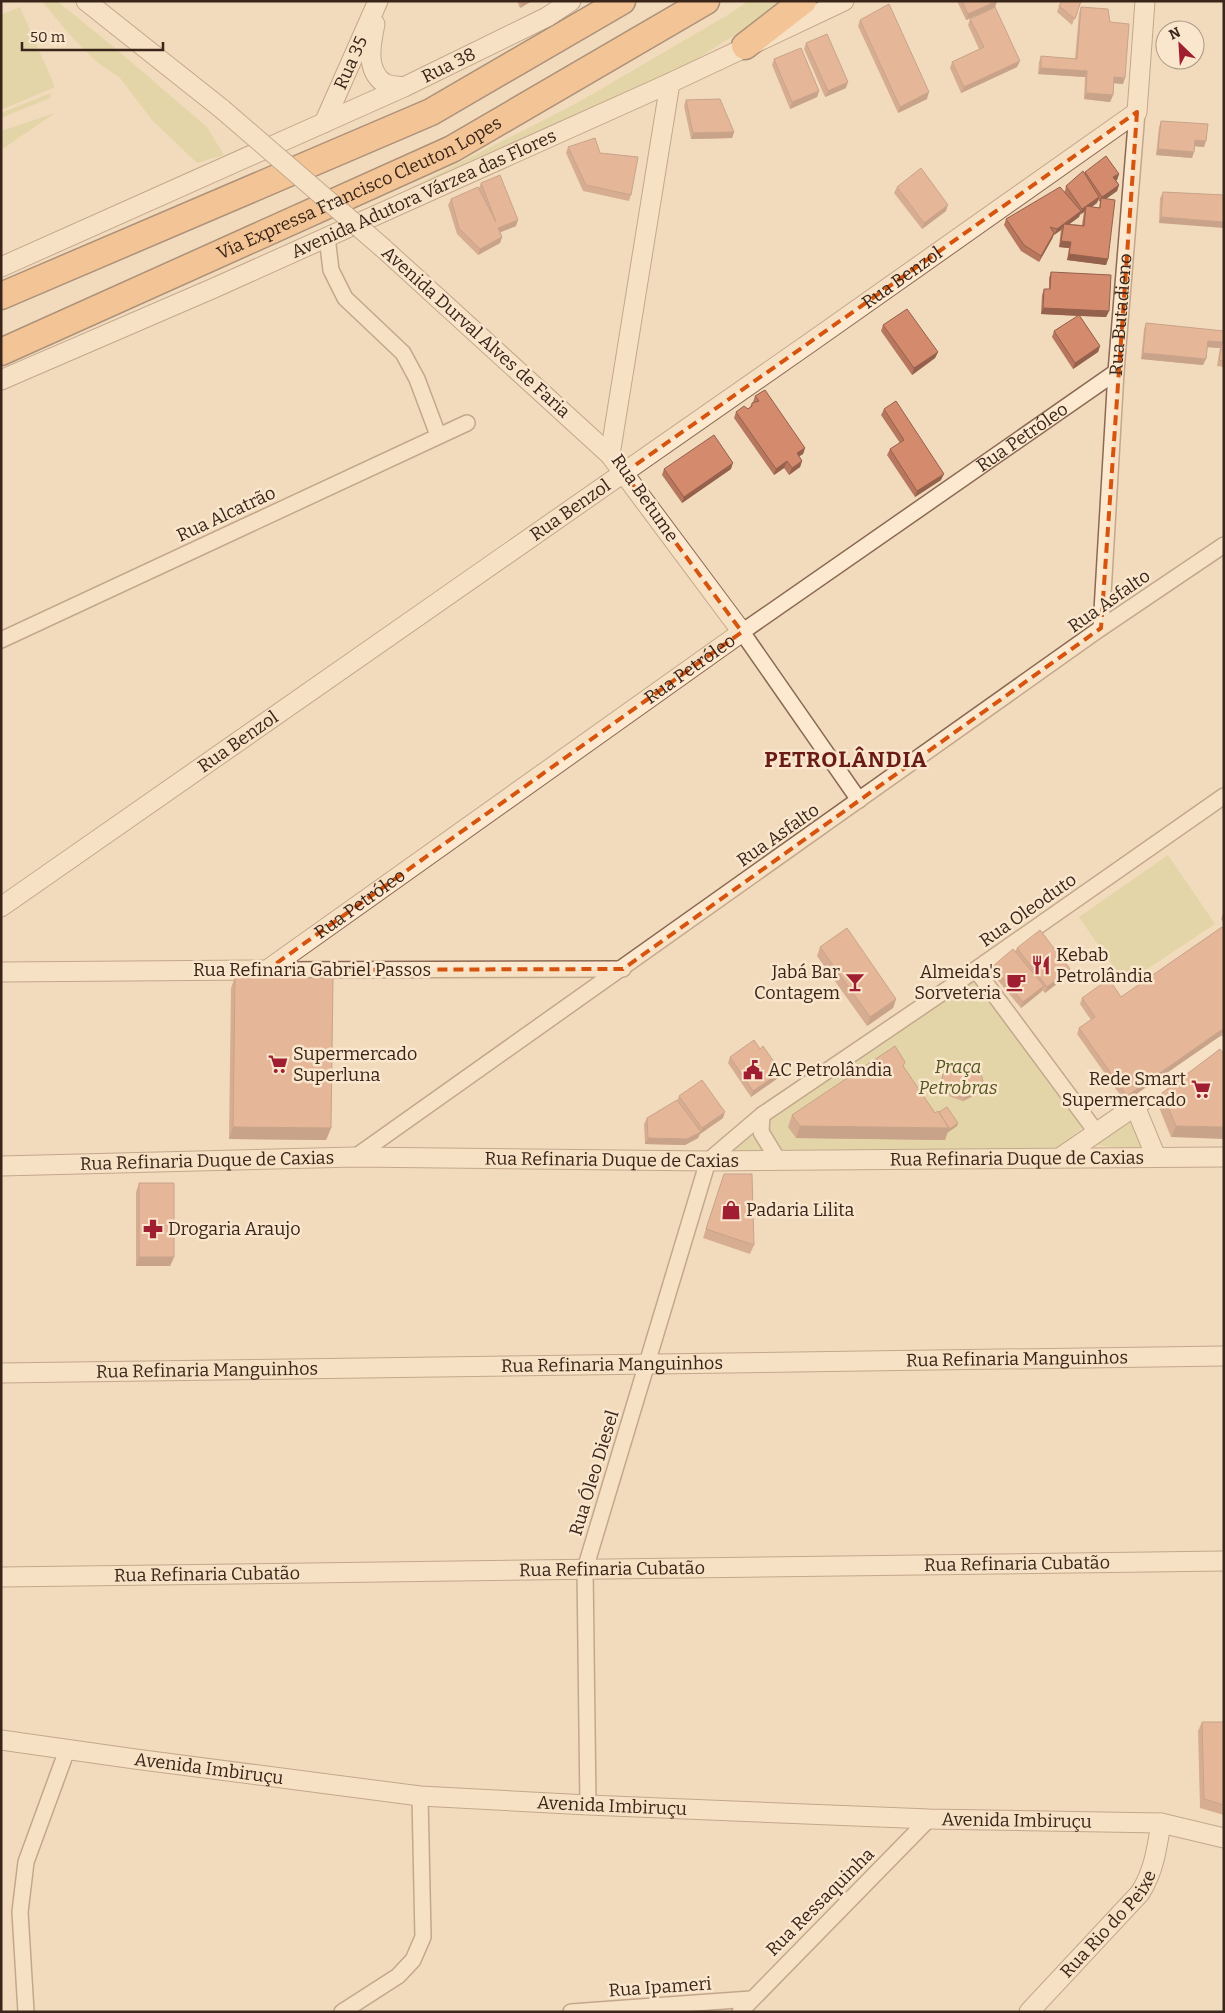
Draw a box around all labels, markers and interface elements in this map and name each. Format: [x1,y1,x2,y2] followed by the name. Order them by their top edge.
[22,20,164,52] scale bar
[1155,20,1205,70] north arrow
[1166,24,1183,44] text: N
[30,28,66,46] text: 50 m
[329,33,372,93] street label: Rua 35
[418,43,479,88] street label: Rua 38
[213,112,505,264] street label: Via Expressa Francisco Cleuton Lopes
[288,125,560,263] street label: Avenida Adutora Várzea das Flores
[377,242,575,423] street label: Avenida Durval Alves de Faria
[858,242,946,314] street label: Rua Benzol
[1105,253,1137,377] street label: Rua Butadieno
[972,398,1072,477] street label: Rua Petróleo
[607,450,683,546] street label: Rua Betume
[526,474,615,546] street label: Rua Benzol
[173,481,279,547] street label: Rua Alcatrão
[1064,565,1154,637] street label: Rua Asfalto
[640,629,740,709] street label: Rua Petróleo
[194,706,282,777] street label: Rua Benzol
[764,746,928,773] district label: PETROLÂNDIA
[733,799,823,871] street label: Rua Asfalto
[310,864,410,944] street label: Rua Petróleo
[975,869,1081,951] street label: Rua Oleoduto
[1056,944,1153,987] place label: Kebab Petrolândia
[1030,954,1052,976] restaurant icon: Kebab Petrolândia
[193,959,431,981] street label: Rua Refinaria Gabriel Passos
[754,961,840,1004] place label: Jabá Bar Contagem
[914,961,1001,1004] place label: Almeida's Sorveteria
[844,971,866,993] bar icon: Jabá Bar Contagem
[1005,971,1027,993] cafe icon: Almeida's Sorveteria
[293,1043,417,1086] place label: Supermercado Superluna
[267,1053,289,1075] supermarket icon: Supermercado Superluna
[918,1056,998,1099] park label: Praça Petrobras
[742,1059,764,1081] public building icon: AC Petrolândia
[768,1059,892,1081] place label: AC Petrolândia
[1062,1068,1186,1111] place label: Rede Smart Supermercado
[1190,1078,1212,1100] supermarket icon: Rede Smart Supermercado
[79,1147,334,1175] street label: Rua Refinaria Duque de Caxias
[485,1147,739,1172] street label: Rua Refinaria Duque de Caxias
[890,1147,1144,1171] street label: Rua Refinaria Duque de Caxias
[720,1199,742,1221] shop icon: Padaria Lilita
[746,1199,855,1221] place label: Padaria Lilita
[142,1218,164,1240] pharmacy icon: Drogaria Araujo
[168,1218,301,1240] place label: Drogaria Araujo
[906,1346,1128,1371] street label: Rua Refinaria Manguinhos
[501,1352,723,1377] street label: Rua Refinaria Manguinhos
[96,1358,318,1383] street label: Rua Refinaria Manguinhos
[564,1408,624,1538] street label: Rua Óleo Diesel
[924,1551,1110,1576] street label: Rua Refinaria Cubatão
[519,1557,705,1581] street label: Rua Refinaria Cubatão
[114,1562,300,1587] street label: Rua Refinaria Cubatão
[133,1748,285,1789] street label: Avenida Imbiruçu
[536,1791,687,1820] street label: Avenida Imbiruçu
[941,1808,1092,1833] street label: Avenida Imbiruçu
[761,1843,879,1961] street label: Rua Ressaquinha
[1056,1867,1161,1982] street label: Rua Rio do Peixe
[608,1972,712,2002] street label: Rua Ipameri

